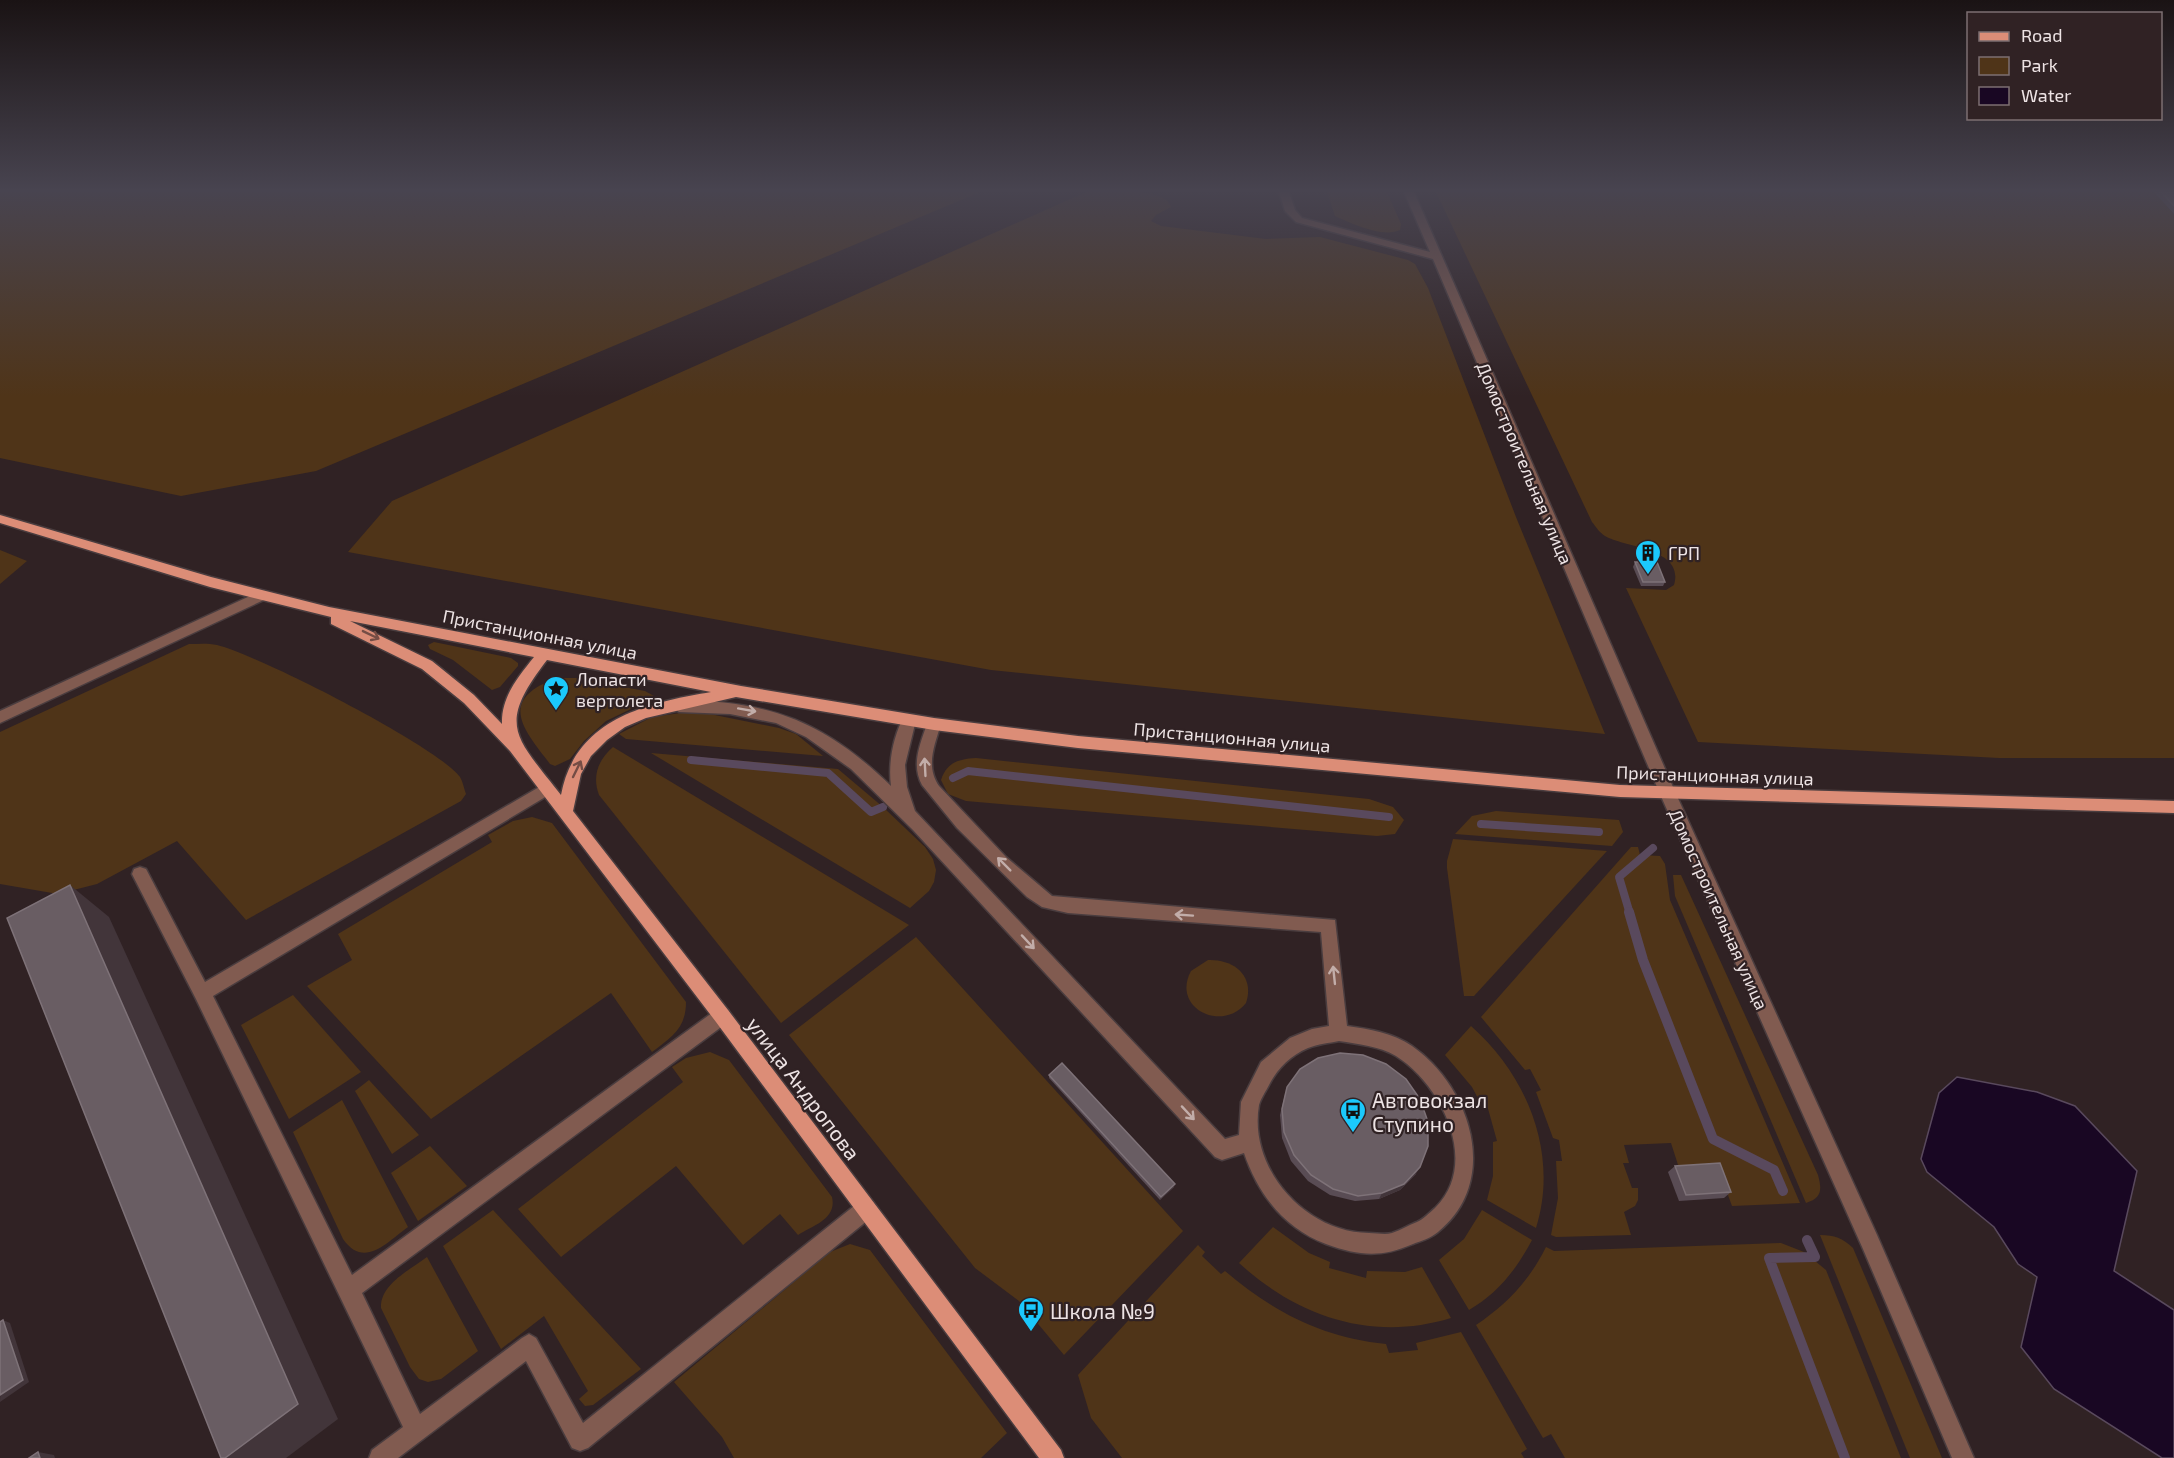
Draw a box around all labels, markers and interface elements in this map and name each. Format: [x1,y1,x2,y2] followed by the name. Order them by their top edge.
[1967,12,2162,120] legend
[2021,24,2062,46] text: Road
[2021,54,2058,76] text: Park
[2021,84,2071,106] text: Water
[1472,358,1578,568] street label: Домостроительная улица
[1633,538,1663,576] building icon: ГРП
[1668,542,1700,564] place label: ГРП
[441,604,639,664] street label: Пристанционная улица
[361,630,379,642] one-way arrow
[576,668,663,711] place label: Лопасти вертолета
[541,674,571,712] place icon: Лопасти вертолета
[736,705,756,716] one-way arrow
[1133,717,1331,757] street label: Пристанционная улица
[920,758,931,777] one-way arrow
[572,760,584,778] one-way arrow
[1616,761,1814,789] street label: Пристанционная улица
[1665,805,1773,1013] street label: Домостроительная улица
[997,857,1012,872] one-way arrow
[1175,909,1195,920] one-way arrow
[1020,935,1035,950] one-way arrow
[1328,965,1339,985] one-way arrow
[741,1012,866,1165] street label: улица Андропова
[1372,1087,1487,1137] place label: Автовокзал Ступино
[1338,1096,1368,1134] bus stop icon: Автовокзал Ступино
[1180,1106,1195,1121] one-way arrow
[1016,1295,1046,1333] bus stop icon: Школа №9
[1050,1298,1155,1323] place label: Школа №9

